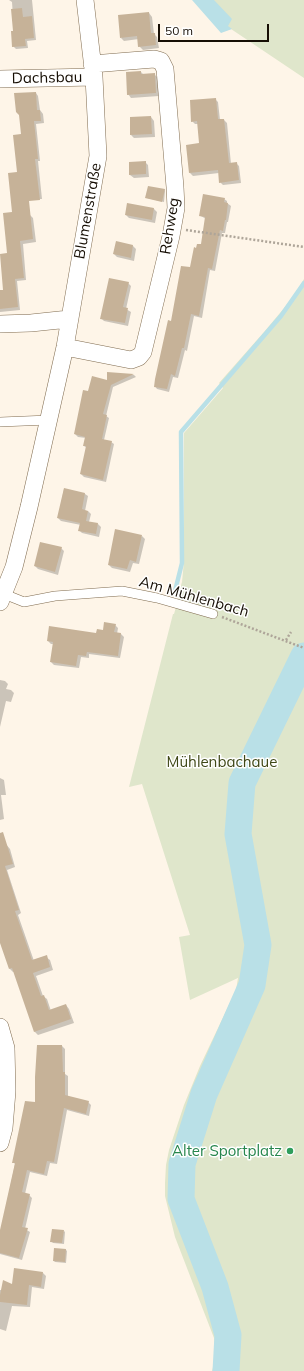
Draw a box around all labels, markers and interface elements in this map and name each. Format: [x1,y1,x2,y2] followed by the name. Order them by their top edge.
[160,16,271,42] scale bar
[165,23,193,38] text: 50 m
[12,68,82,88] street label: Dachsbau
[71,162,105,260] street label: Blumenstraße
[157,196,183,256] street label: Rehweg
[137,573,251,621] street label: Am Mühlenbach
[167,753,277,771] park label: Mühlenbachaue
[172,1142,282,1160] place label: Alter Sportplatz
[285,1146,295,1156] marker: Alter Sportplatz

